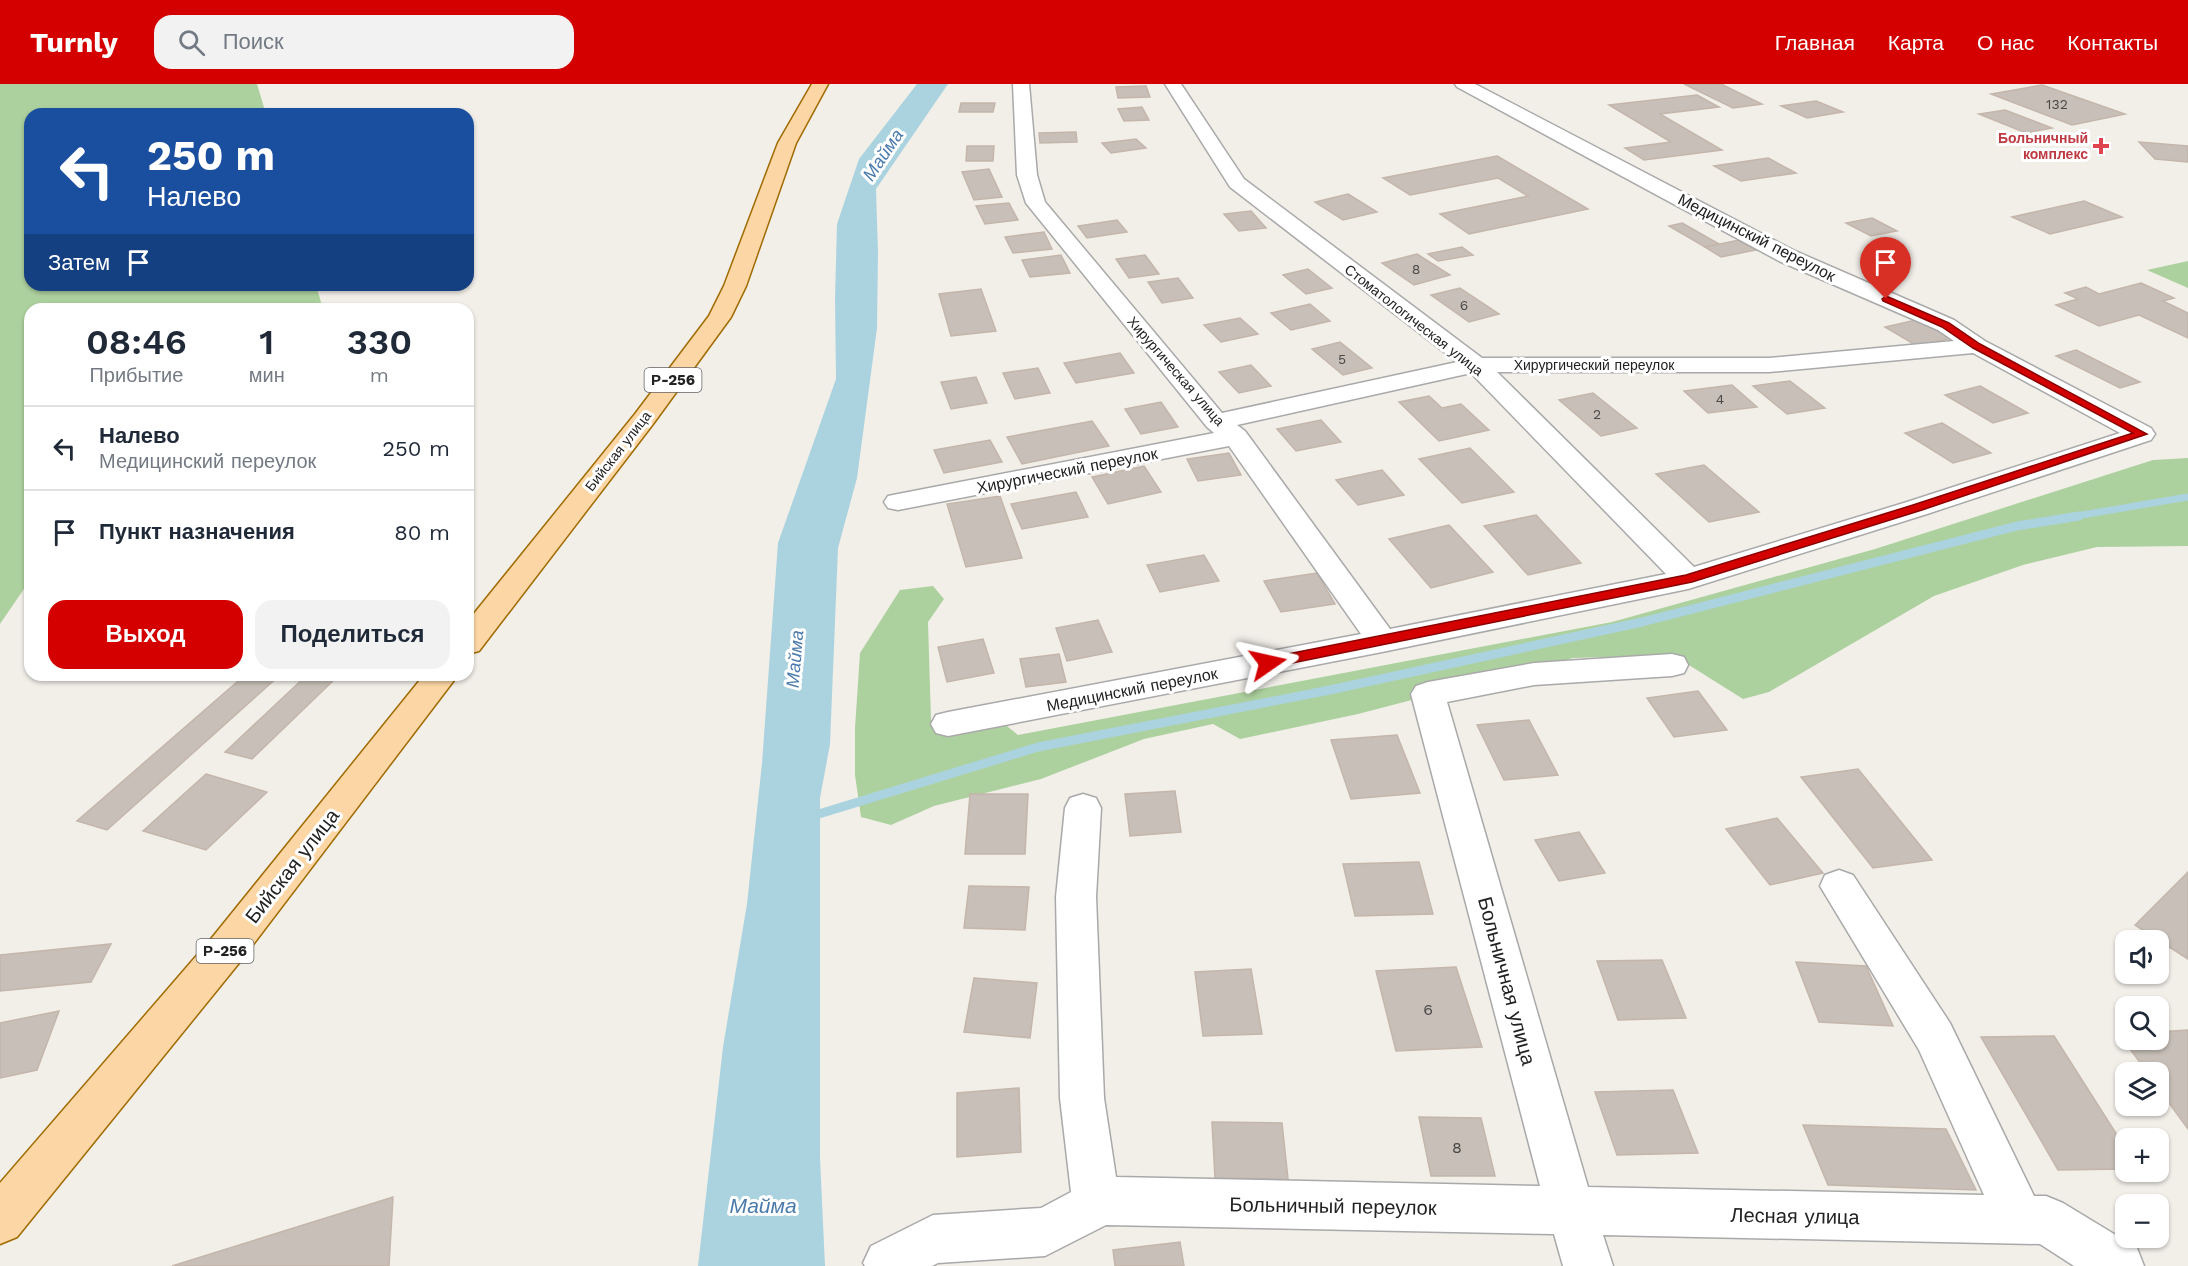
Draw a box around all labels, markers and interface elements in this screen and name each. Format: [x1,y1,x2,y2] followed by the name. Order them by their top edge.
[154,15,574,69] search box
[30,26,118,59] text: Turnly
[175,26,208,59] icon: search
[223,29,284,54] text: Поиск
[1775,30,1855,55] text: Главная
[1888,30,1944,55] text: Карта
[1977,30,2034,55] text: О нас
[2067,30,2158,55] text: Контакты
[2046,96,2068,112] house number: 132
[858,125,907,184] water label: Майма
[1998,130,2088,162] place label: Больничный комплекс
[147,131,275,180] text: 250 m
[48,132,126,210] icon: left
[2092,137,2110,155] marker: Больничный комплекс
[147,181,241,213] text: Налево
[1675,190,1839,286] street label: Медицинский переулок
[1860,237,1911,299] pin
[122,246,155,279] icon: arrive
[1869,246,1902,279] icon: arrive
[48,250,110,275] text: Затем
[1342,261,1487,379] street label: Стоматологическая улица
[1412,261,1420,277] house number: 8
[1460,297,1468,313] house number: 6
[1124,313,1228,429] street label: Хирургическая улица
[86,321,187,363] text: 08:46
[259,321,274,363] text: 1
[347,321,412,363] text: 330
[1338,351,1346,367] house number: 5
[1514,357,1675,373] street label: Хирургический переулок
[89,363,183,387] text: Прибытие
[249,363,285,387] text: мин
[370,363,389,387] text: m
[644,368,702,392] road number: Р-256
[1716,391,1724,407] house number: 4
[1593,406,1601,422] house number: 2
[582,408,654,494] street label: Бийская улица
[99,423,180,448] text: Налево
[48,432,81,465] icon: left
[382,436,450,461] text: 250 m
[975,443,1160,497] street label: Хирургический переулок
[99,449,316,473] text: Медицинский переулок
[48,516,81,549] icon: arrive
[99,519,295,544] text: Пункт назначения
[394,520,450,545] text: 80 m
[48,600,243,669] button: Выход
[255,600,450,669] button: Поделиться
[782,629,807,689] water label: Майма
[1236,631,1300,695] position arrow
[1045,663,1220,715] street label: Медицинский переулок
[240,803,345,928] street label: Бийская улица
[1473,894,1541,1069] street label: Больничная улица
[2115,930,2169,1248] map controls
[2115,930,2169,984] button: sound
[196,939,254,963] road number: Р-256
[2115,996,2169,1050] button: search
[1423,1000,1433,1019] house number: 6
[2115,1062,2169,1116] button: layers
[2115,1128,2169,1182] button: +
[1452,1138,1462,1157] house number: 8
[1229,1192,1437,1220] street label: Больничный переулок
[729,1193,797,1218] water label: Майма
[2115,1194,2169,1248] button: −
[1730,1203,1861,1229] street label: Лесная улица

